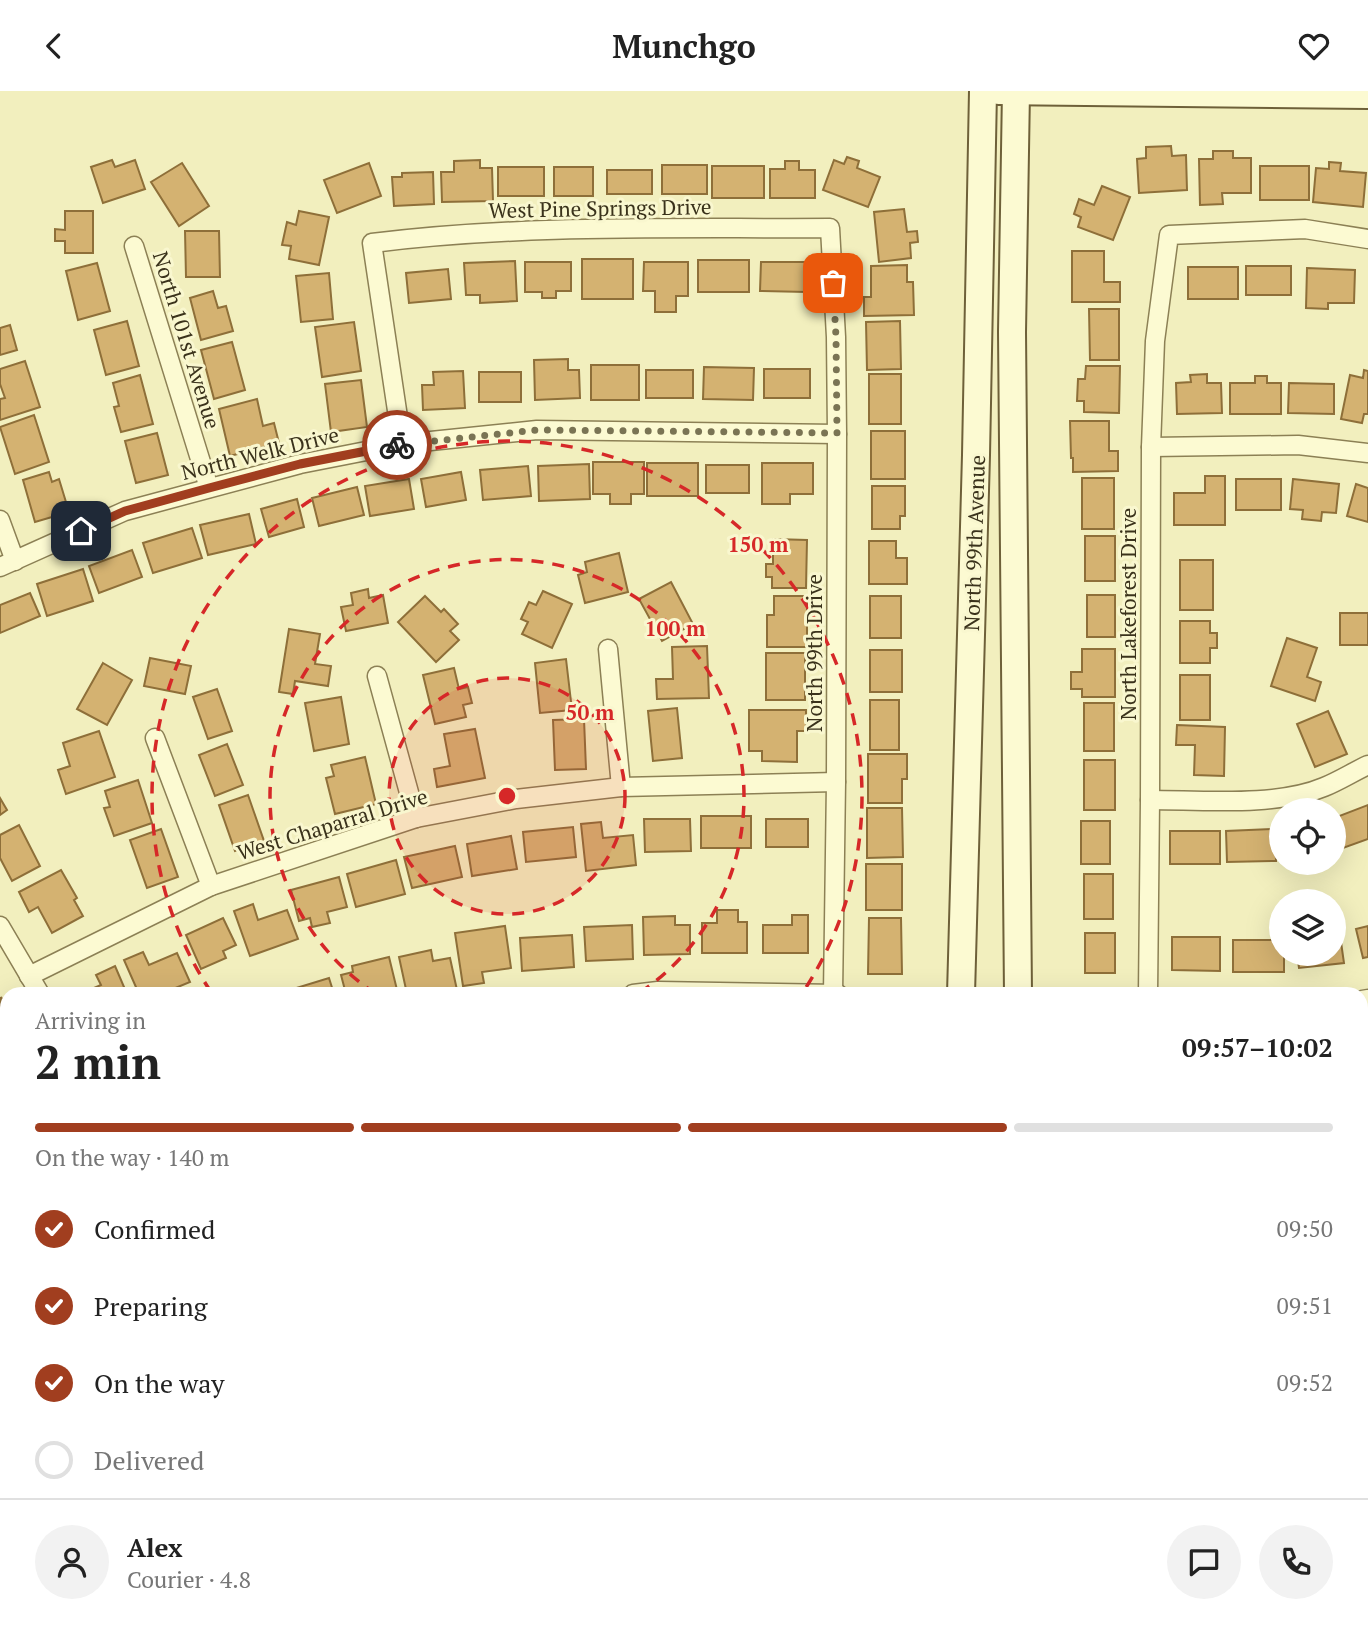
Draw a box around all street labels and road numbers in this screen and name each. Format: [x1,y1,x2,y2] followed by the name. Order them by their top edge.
[488,192,712,224] street label: West Pine Springs Drive
[147,248,227,432] street label: North 101st Avenue
[178,420,342,486] street label: North Welk Drive
[957,454,991,632] street label: North 99th Avenue
[1114,508,1142,720] street label: North Lakeforest Drive
[800,574,828,732] street label: North 99th Drive
[233,782,431,866] street label: West Chaparral Drive

